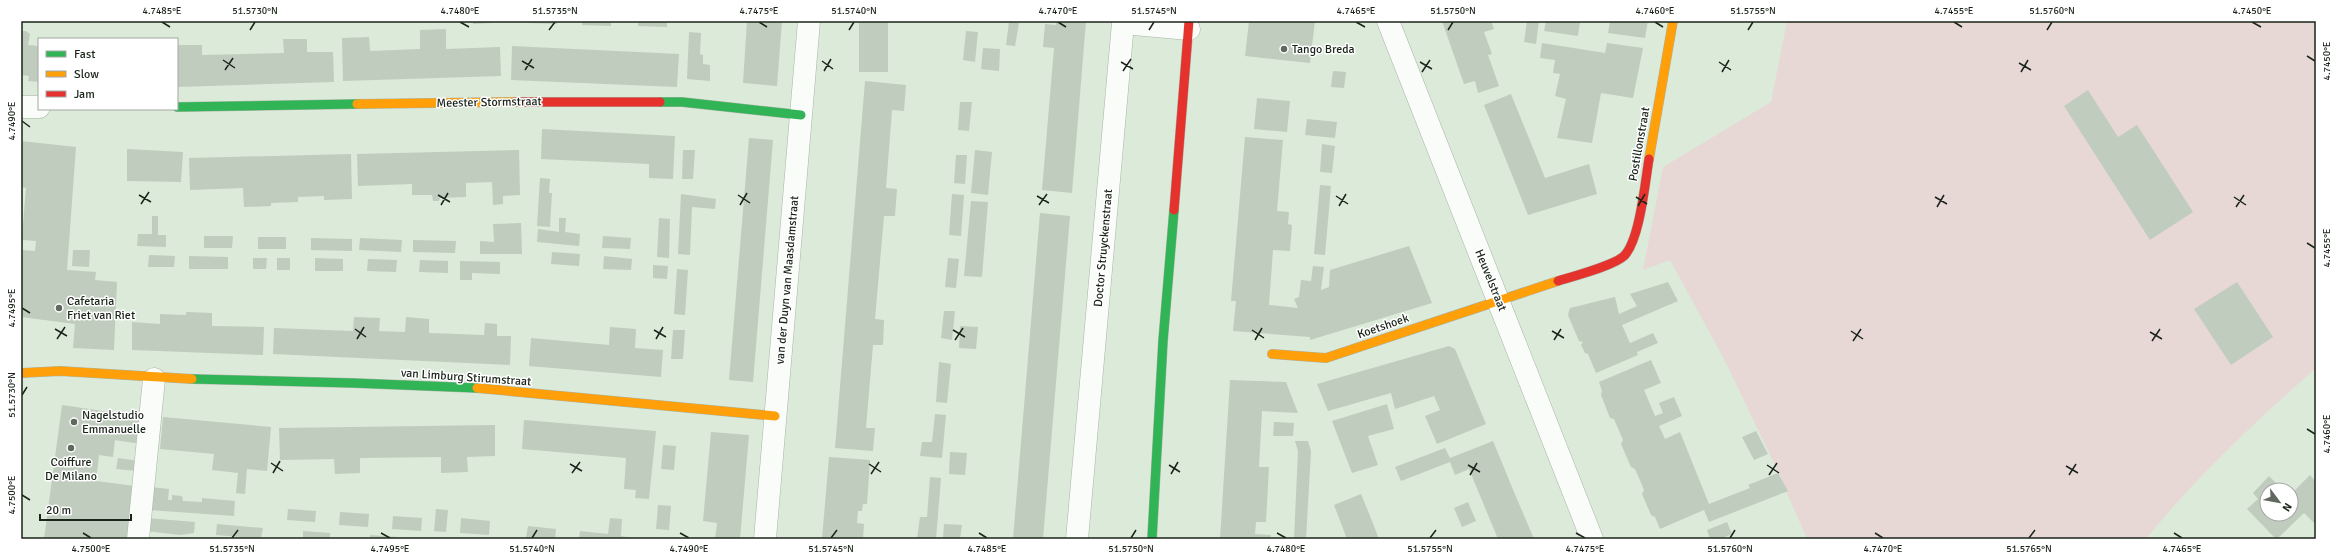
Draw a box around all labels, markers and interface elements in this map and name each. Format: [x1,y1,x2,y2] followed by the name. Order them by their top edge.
[143,5,182,17] text: 4.7485°E
[232,5,278,17] text: 51.5730°N
[441,5,480,17] text: 4.7480°E
[532,5,578,17] text: 51.5735°N
[740,5,779,17] text: 4.7475°E
[831,5,877,17] text: 51.5740°N
[1039,5,1078,17] text: 4.7470°E
[1131,5,1177,17] text: 51.5745°N
[1337,5,1376,17] text: 4.7465°E
[1430,5,1476,17] text: 51.5750°N
[1636,5,1675,17] text: 4.7460°E
[1730,5,1776,17] text: 51.5755°N
[1935,5,1974,17] text: 4.7455°E
[2029,5,2075,17] text: 51.5760°N
[2233,5,2272,17] text: 4.7450°E
[38,38,178,110] legend
[2321,41,2333,81] text: 4.7450°E
[1292,42,1355,57] place label: Tango Breda
[1279,44,1289,54] marker: Tango Breda
[74,47,95,62] text: Fast
[74,67,99,82] text: Slow
[74,87,95,102] text: Jam
[436,94,542,111] street label: Meester Stormstraat
[6,101,18,141] text: 4.7490°E
[1626,106,1653,182] street label: Postillonstraat
[1091,188,1116,308] street label: Doctor Struyckenstraat
[773,195,802,365] street label: van der Duyn van Maasdamstraat
[2321,228,2333,268] text: 4.7455°E
[1471,247,1510,313] street label: Heuvelstraat
[6,288,18,328] text: 4.7495°E
[67,294,135,323] place label: Cafetaria Friet van Riet
[54,303,64,313] marker: Cafetaria Friet van Riet
[1355,311,1411,342] street label: Koetshoek
[400,365,532,390] street label: van Limburg Stirumstraat
[6,372,18,418] text: 51.5730°N
[82,408,146,437] place label: Nagelstudio Emmanuelle
[2321,414,2333,454] text: 4.7460°E
[69,417,79,427] marker: Nagelstudio Emmanuelle
[66,443,76,453] marker: Coiffure De Milano
[45,455,97,484] place label: Coiffure De Milano
[6,475,18,515] text: 4.7500°E
[2259,482,2299,522] north arrow
[40,496,131,522] scale bar
[2280,500,2295,514] text: N
[46,503,71,518] text: 20 m
[72,543,111,555] text: 4.7500°E
[209,543,255,555] text: 51.5735°N
[371,543,410,555] text: 4.7495°E
[509,543,555,555] text: 51.5740°N
[670,543,709,555] text: 4.7490°E
[808,543,854,555] text: 51.5745°N
[968,543,1007,555] text: 4.7485°E
[1108,543,1154,555] text: 51.5750°N
[1267,543,1306,555] text: 4.7480°E
[1407,543,1453,555] text: 51.5755°N
[1566,543,1605,555] text: 4.7475°E
[1707,543,1753,555] text: 51.5760°N
[1864,543,1903,555] text: 4.7470°E
[2006,543,2052,555] text: 51.5765°N
[2163,543,2202,555] text: 4.7465°E

